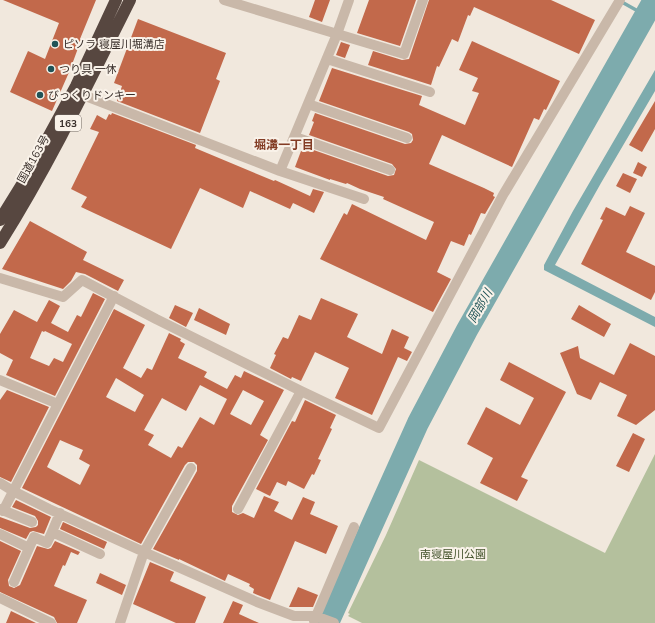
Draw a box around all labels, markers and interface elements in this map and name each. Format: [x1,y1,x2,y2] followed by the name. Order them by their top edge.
[63,37,165,52] place label: ピソラ 寝屋川堀溝店
[50,39,60,49] marker: ピソラ 寝屋川堀溝店
[59,62,117,77] place label: つり具 一休
[46,64,56,74] marker: つり具 一休
[48,88,136,103] place label: びっくりドンキー
[35,90,45,100] marker: びっくりドンキー
[55,115,81,131] road number: 163
[14,133,53,186] street label: 国道163号
[254,137,314,153] district label: 堀溝一丁目
[464,285,497,326] water label: 岡部川
[420,547,486,562] park label: 南寝屋川公園

